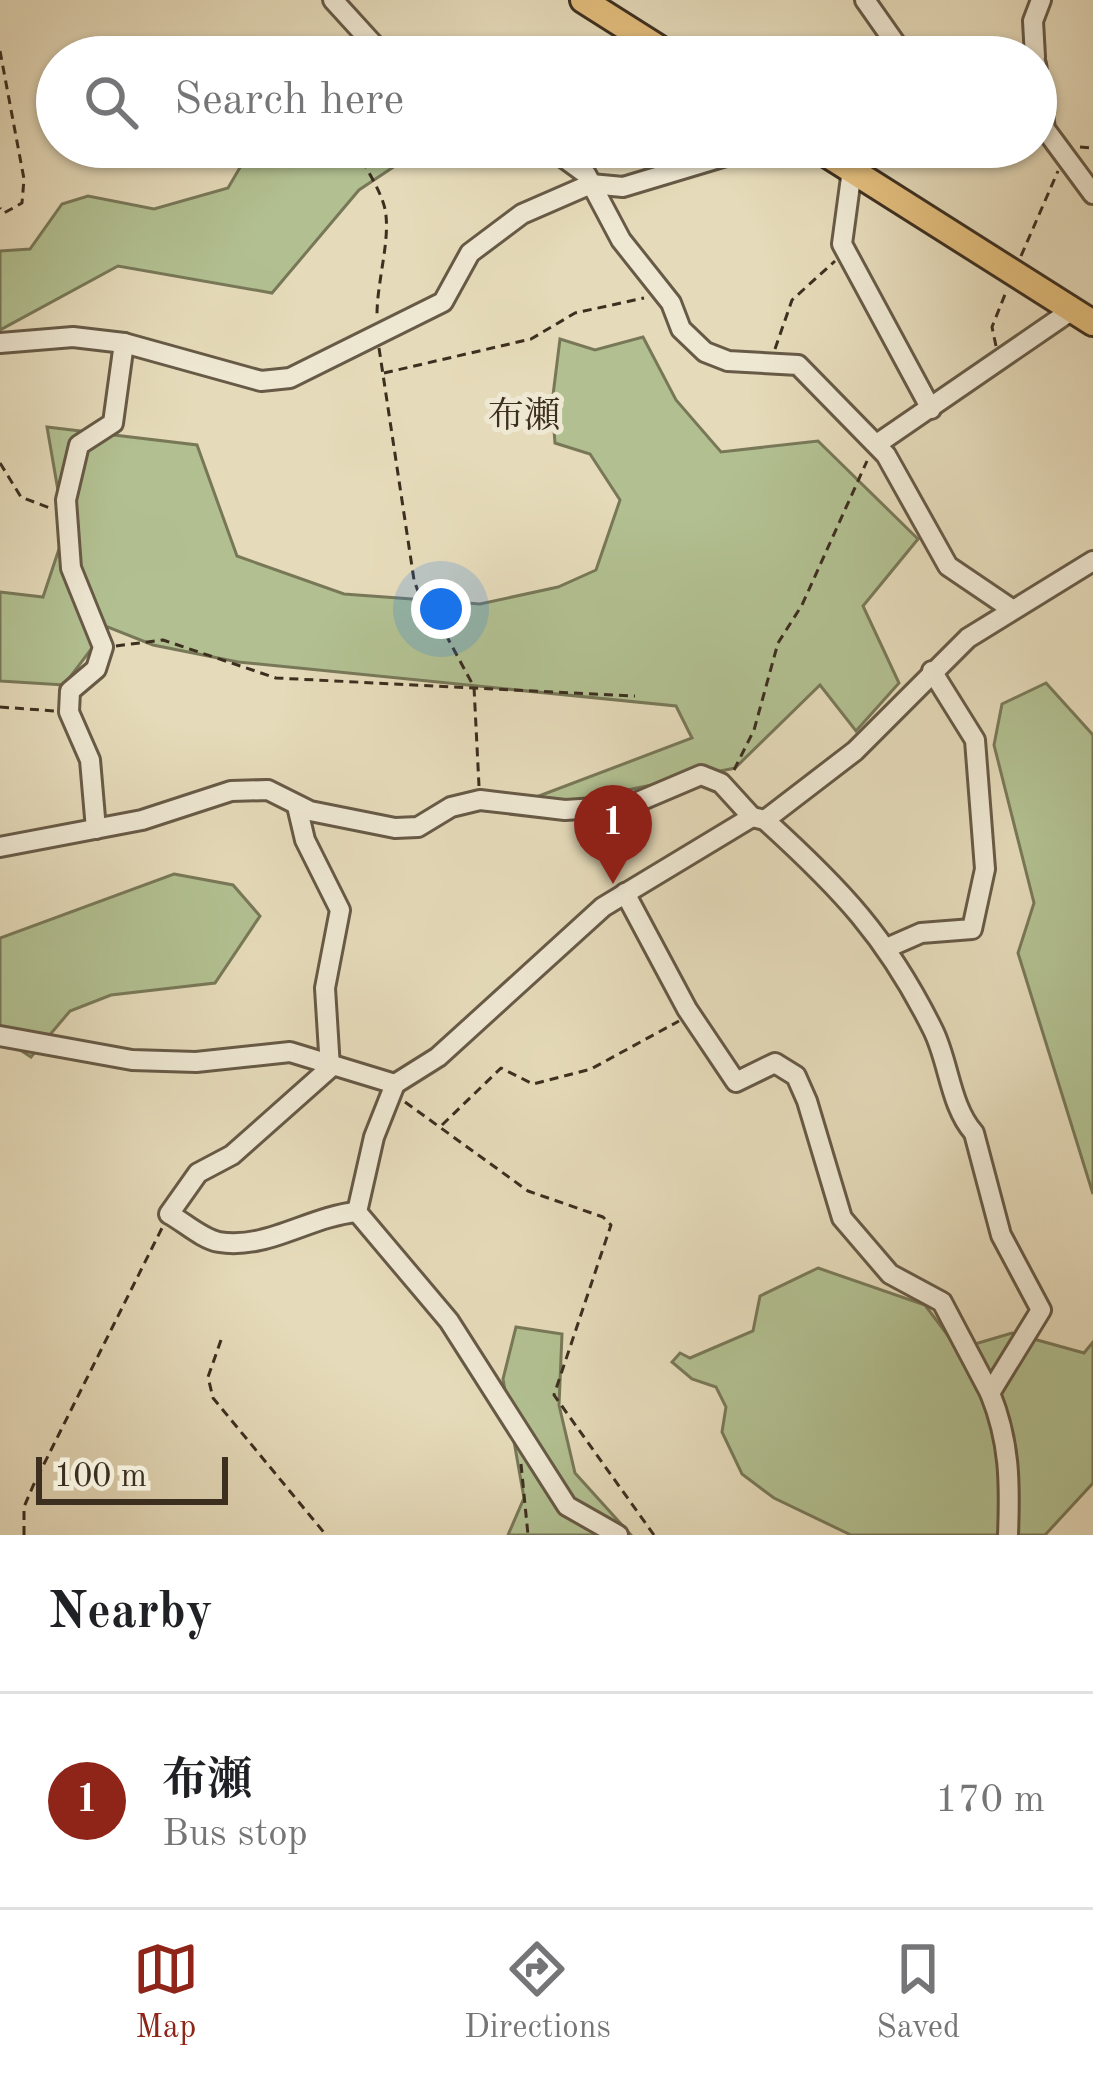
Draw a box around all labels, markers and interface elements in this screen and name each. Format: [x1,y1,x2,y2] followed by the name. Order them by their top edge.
[36,36,1057,168] search box
[78,69,144,135] icon: search
[174,79,404,124] text: Search here
[488,396,560,436] district label: 布瀬
[411,579,471,639] your location
[574,785,652,884] pin: 1
[36,1451,228,1504] scale bar
[54,1461,147,1494] text: 100 m
[48,1588,213,1639] text: Nearby
[162,1760,252,1805] text: 布瀬
[76,1781,98,1820] text: 1
[935,1781,1045,1820] text: 170 m
[162,1815,308,1854] text: Bus stop
[133,1936,199,2049] tab: Map
[464,1936,611,2049] tab: Directions
[876,1936,960,2049] tab: Saved

